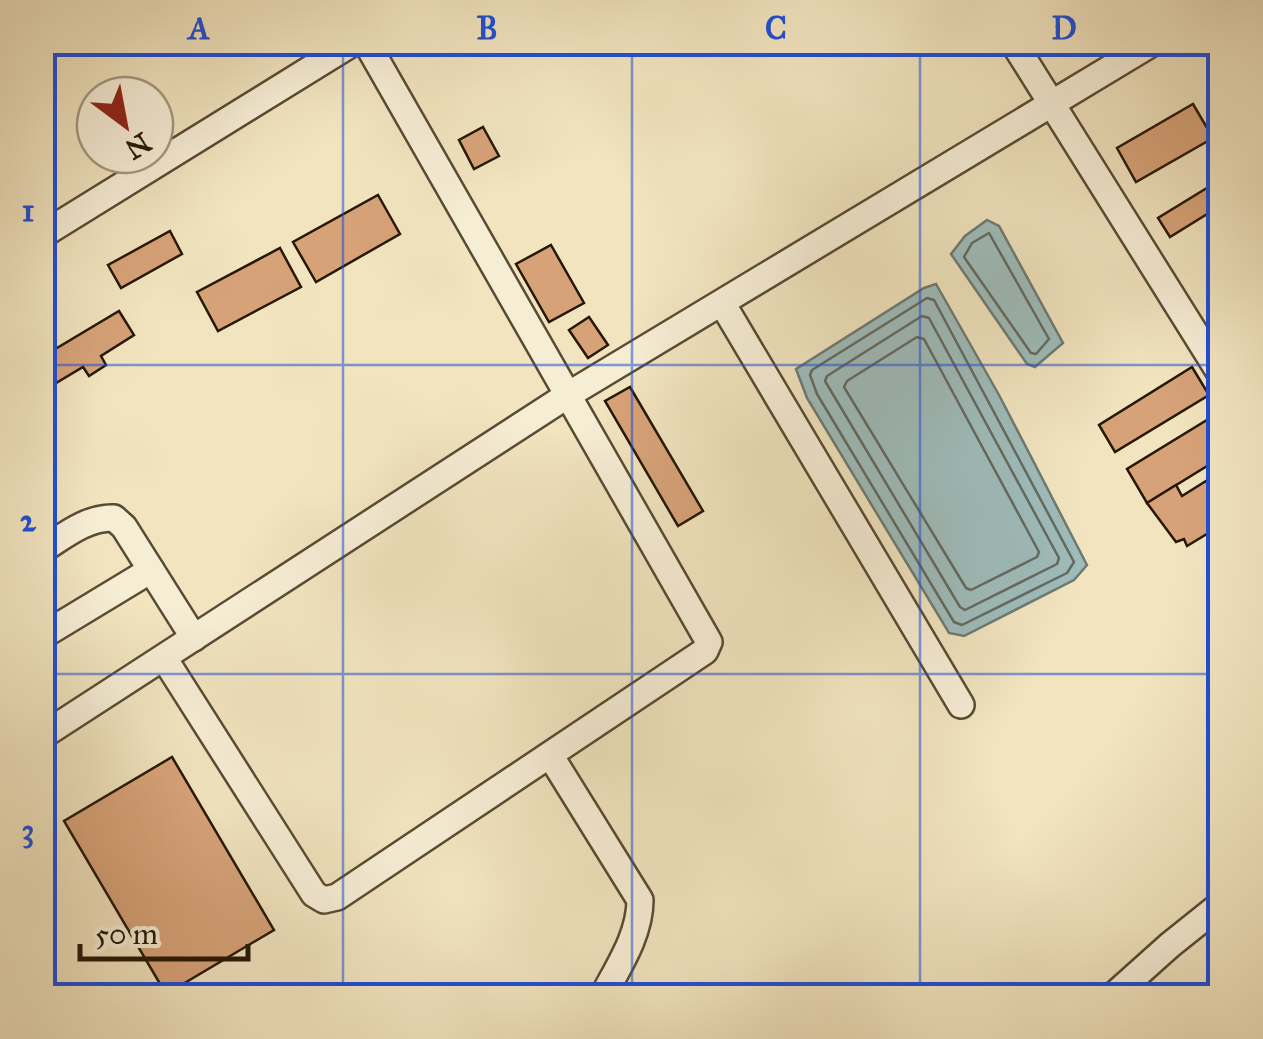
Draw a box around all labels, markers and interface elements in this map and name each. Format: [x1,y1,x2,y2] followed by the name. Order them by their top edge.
[186,9,210,48] text: A
[476,9,498,48] text: B
[765,9,787,48] text: C
[1051,9,1077,48] text: D
[75,75,175,175] north arrow
[118,125,157,167] text: N
[22,191,35,230] text: 1
[20,501,37,540] text: 2
[22,811,34,850] text: 3
[80,899,248,961] scale bar
[95,916,158,952] text: 50 m

